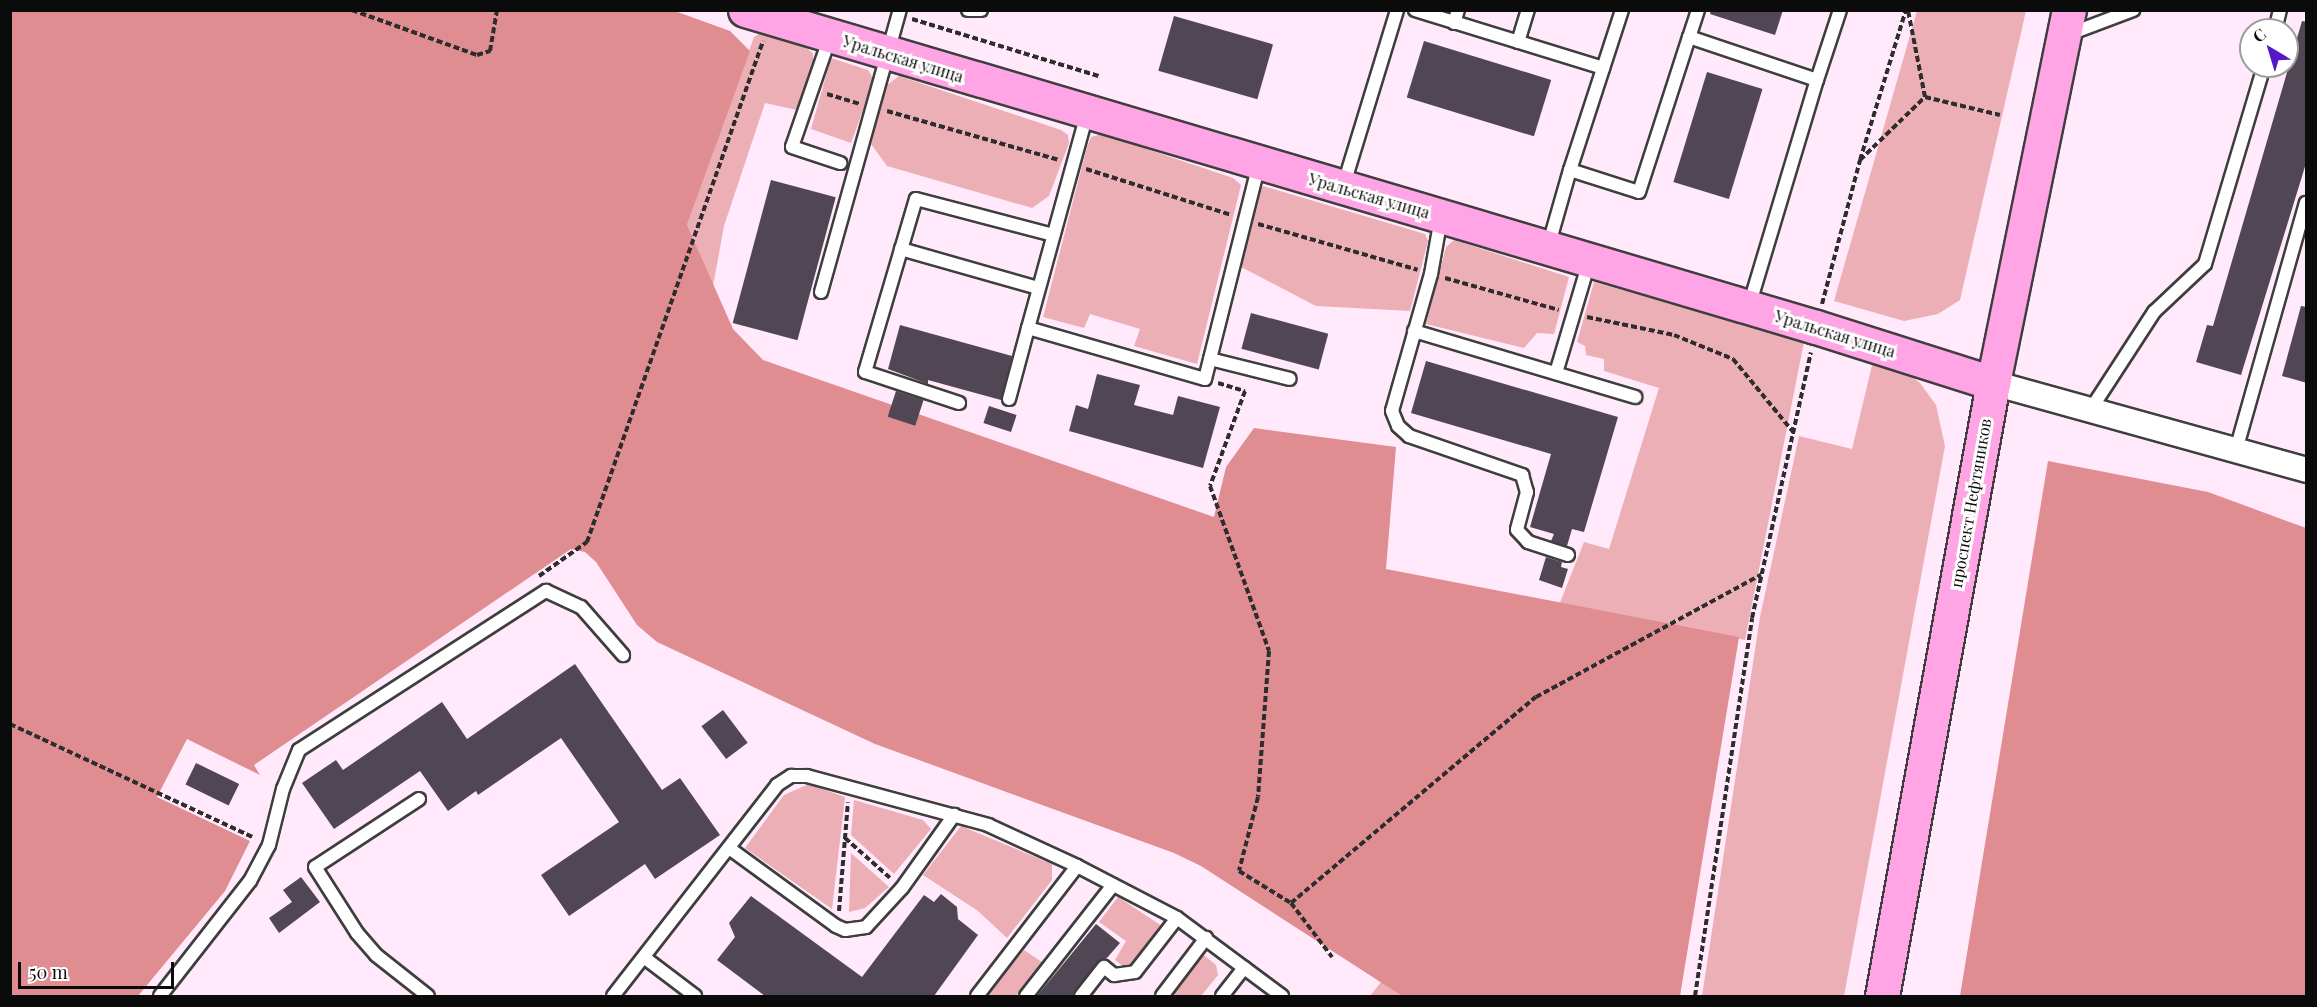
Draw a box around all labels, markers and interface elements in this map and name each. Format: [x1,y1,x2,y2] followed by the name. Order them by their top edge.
[2239,18,2299,78] north arrow
[2248,23,2270,47] text: С
[840,32,966,86] street label: Уральская улица
[1306,170,1432,222] street label: Уральская улица
[1772,307,1898,361] street label: Уральская улица
[1947,417,1995,589] street label: проспект Нефтяников
[21,950,177,988] scale bar
[29,960,68,984] text: 50 m

